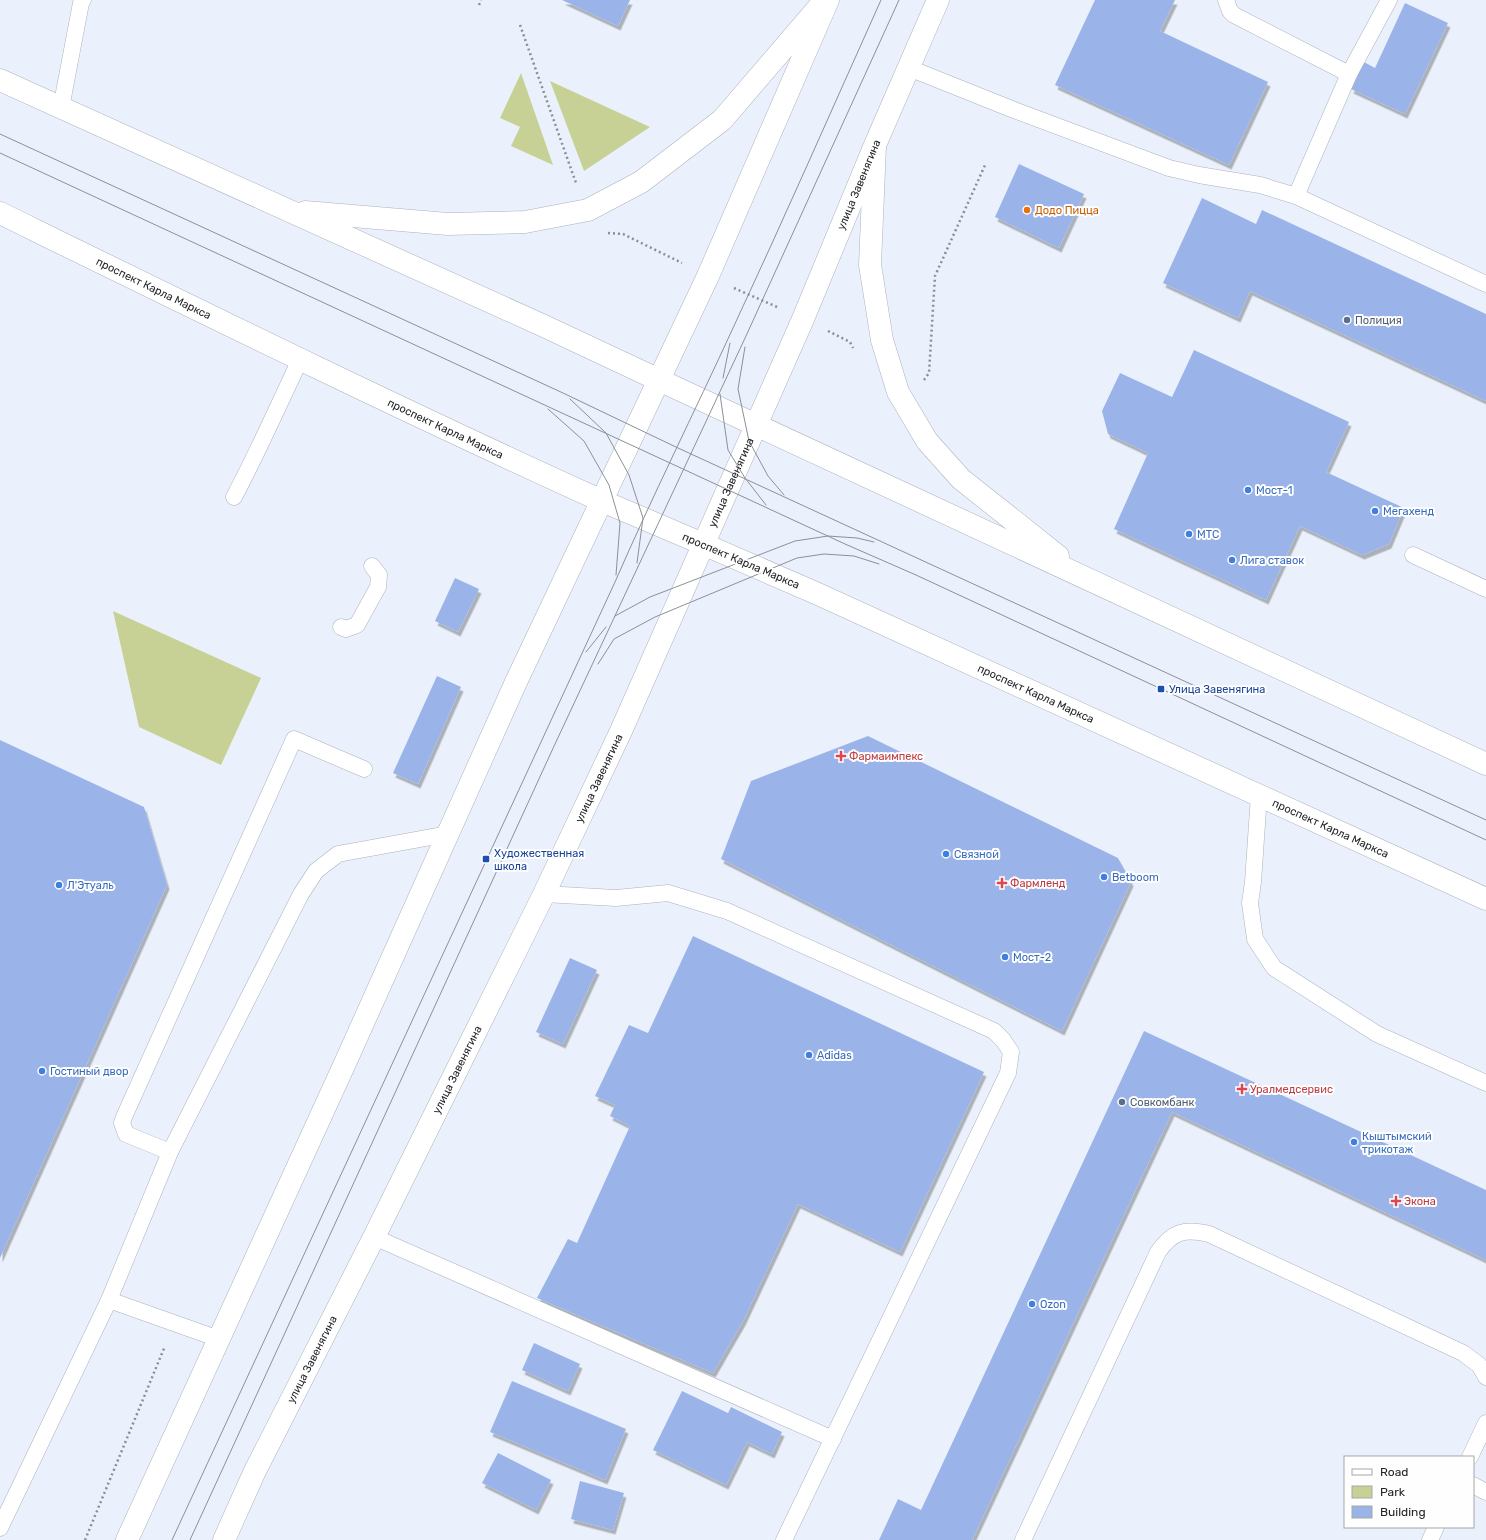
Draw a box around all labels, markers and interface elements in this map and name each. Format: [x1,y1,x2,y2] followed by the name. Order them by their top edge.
[834,138,883,232] street label: улица Завенягина
[1035,204,1099,217] place label: Додо Пицца
[1022,205,1032,215] marker: Додо Пицца
[94,255,213,322] street label: проспект Карла Маркса
[1355,314,1402,327] place label: Полиция
[1342,315,1352,325] marker: Полиция
[386,396,505,461] street label: проспект Карла Маркса
[705,436,756,529] street label: улица Завенягина
[1256,484,1292,497] place label: Мост-1
[1243,485,1253,495] marker: Мост-1
[1383,505,1434,518] place label: Мегахенд
[1370,506,1380,516] marker: Мегахенд
[1197,528,1219,541] place label: МТС
[1184,529,1194,539] marker: МТС
[680,530,802,592] street label: проспект Карла Маркса
[1240,554,1304,567] place label: Лига ставок
[1227,555,1237,565] marker: Лига ставок
[976,661,1096,726] street label: проспект Карла Маркса
[1169,683,1265,696] place label: Улица Завенягина
[1156,684,1166,694] marker: Улица Завенягина
[572,732,625,825] street label: улица Завенягина
[849,750,923,763] place label: Фармаимпекс
[836,751,846,761] marker: Фармаимпекс
[1271,796,1391,860] street label: проспект Карла Маркса
[494,847,584,873] place label: Художественная школа
[954,848,999,861] place label: Связной
[941,849,951,859] marker: Связной
[481,854,491,864] marker: Художественная школа
[1112,871,1159,884] place label: Betboom
[1099,872,1109,882] marker: Betboom
[1010,877,1066,890] place label: Фармленд
[997,878,1007,888] marker: Фармленд
[67,879,114,892] place label: Л'Этуаль
[54,880,64,890] marker: Л'Этуаль
[1013,951,1051,964] place label: Мост-2
[1000,952,1010,962] marker: Мост-2
[430,1023,484,1116] street label: улица Завенягина
[817,1049,852,1062] place label: Adidas
[804,1050,814,1060] marker: Adidas
[50,1065,129,1078] place label: Гостиный двор
[37,1066,47,1076] marker: Гостиный двор
[1250,1083,1333,1096] place label: Уралмедсервис
[1237,1084,1247,1094] marker: Уралмедсервис
[1130,1096,1194,1109] place label: Совкомбанк
[1117,1097,1127,1107] marker: Совкомбанк
[1362,1130,1432,1156] place label: Кыштымский трикотаж
[1349,1137,1359,1147] marker: Кыштымский трикотаж
[1404,1195,1436,1208] place label: Экона
[1391,1196,1401,1206] marker: Экона
[1040,1298,1066,1311] place label: Ozon
[1027,1299,1037,1309] marker: Ozon
[284,1313,340,1405] street label: улица Завенягина
[1344,1456,1474,1528] legend
[1380,1465,1408,1479] text: Road
[1380,1485,1406,1499] text: Park
[1380,1505,1426,1519] text: Building

